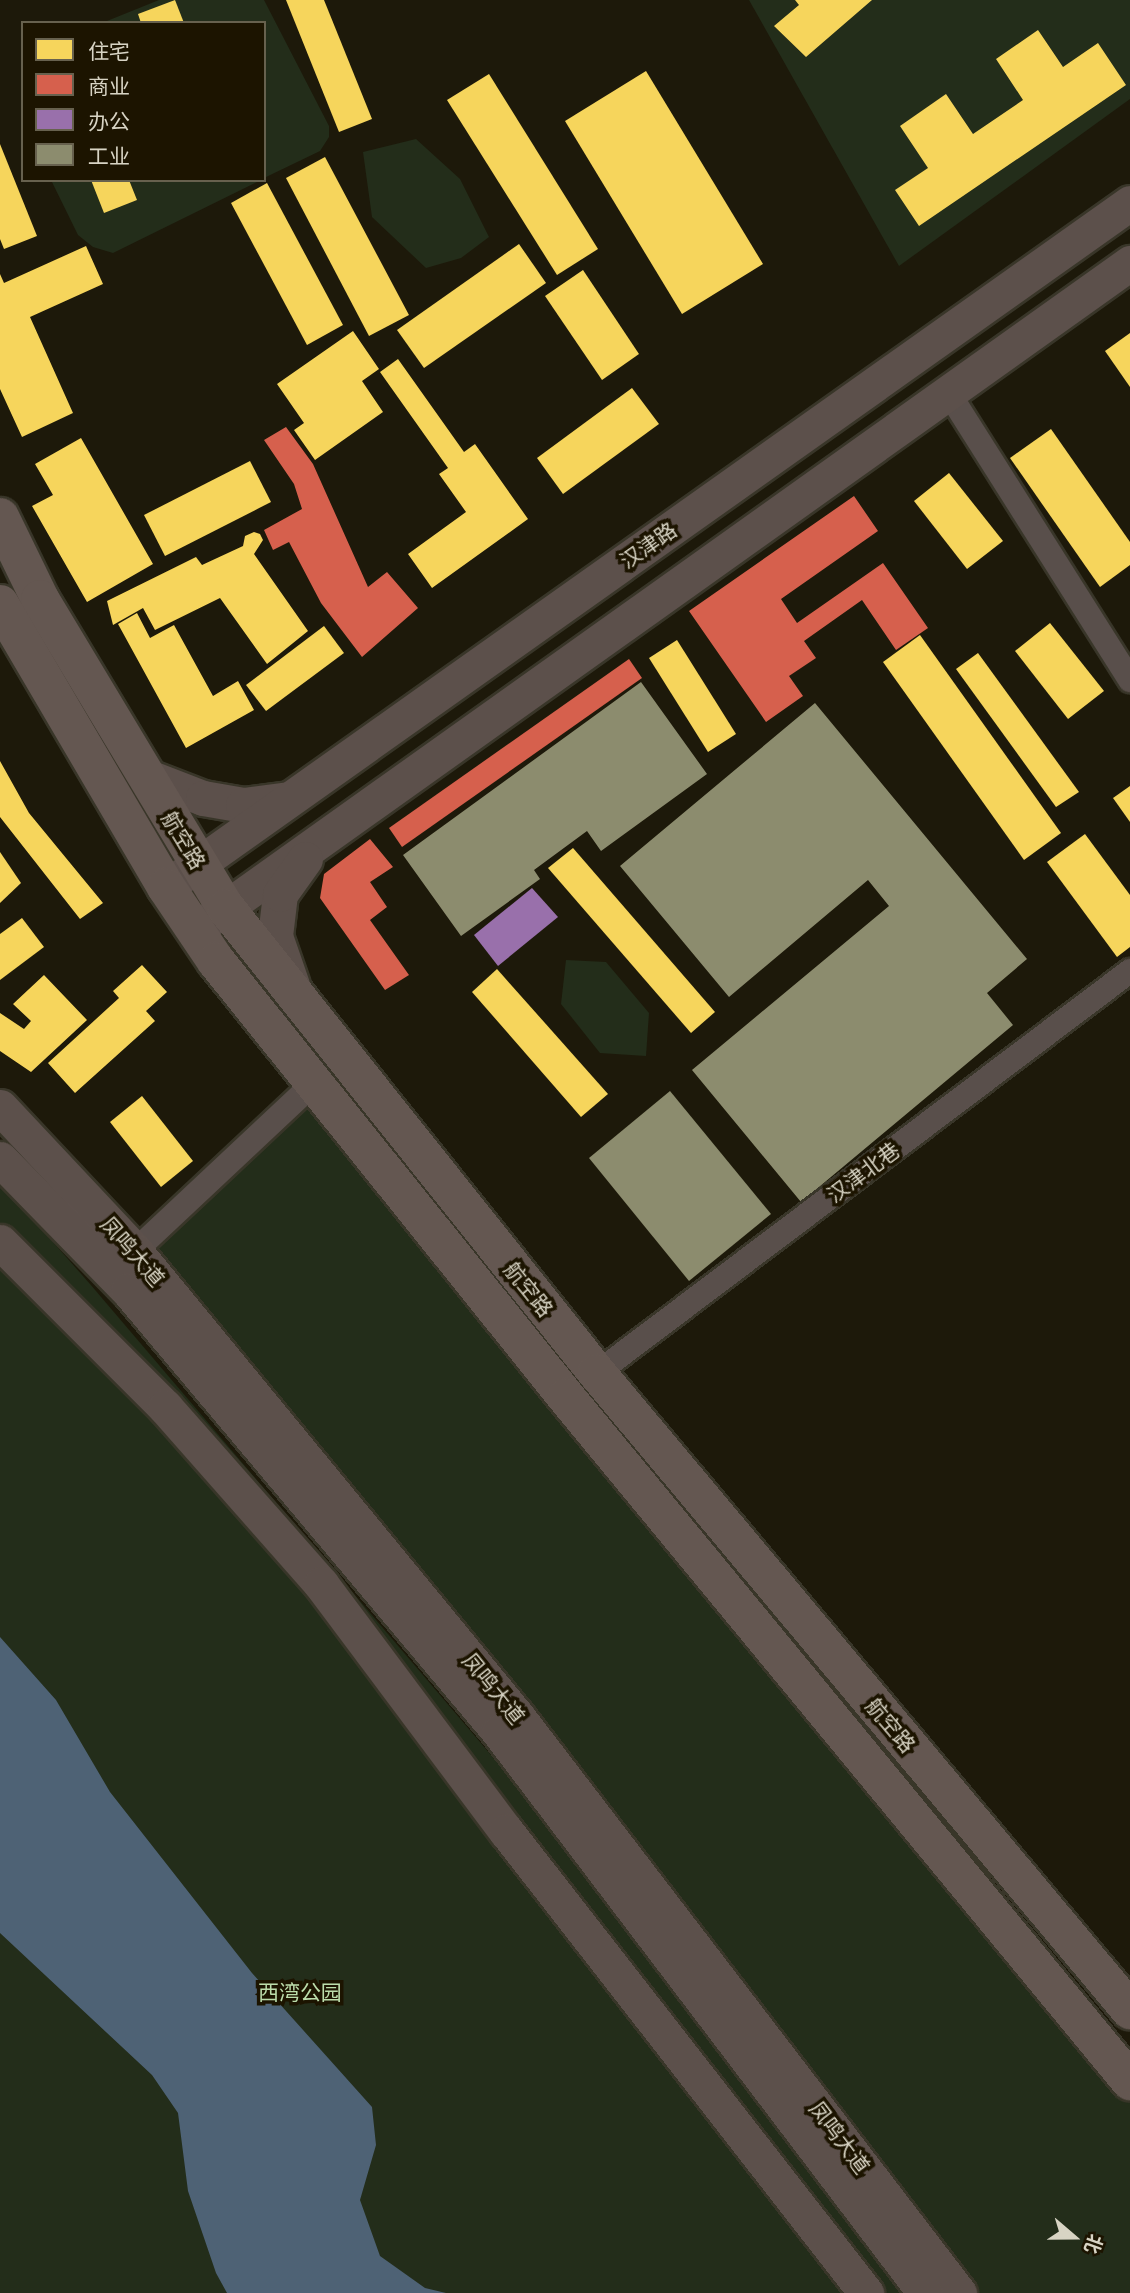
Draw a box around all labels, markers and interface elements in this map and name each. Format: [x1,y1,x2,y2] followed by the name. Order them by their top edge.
[21,21,266,182] legend
[88,38,130,64] text: 住宅
[88,73,130,99] text: 商业
[88,108,130,134] text: 办公
[88,143,130,169] text: 工业
[615,517,681,573] street label: 汉津路
[157,807,211,873] street label: 航空路
[822,1137,904,1207] street label: 汉津北巷
[96,1211,170,1291] street label: 凤鸣大道
[499,1257,559,1321] street label: 航空路
[458,1647,530,1729] street label: 凤鸣大道
[861,1693,921,1757] street label: 航空路
[258,1979,342,2005] park label: 西湾公园
[805,2096,875,2178] street label: 凤鸣大道
[1039,2202,1109,2272] north arrow
[1079,2231,1108,2257] text: 北

